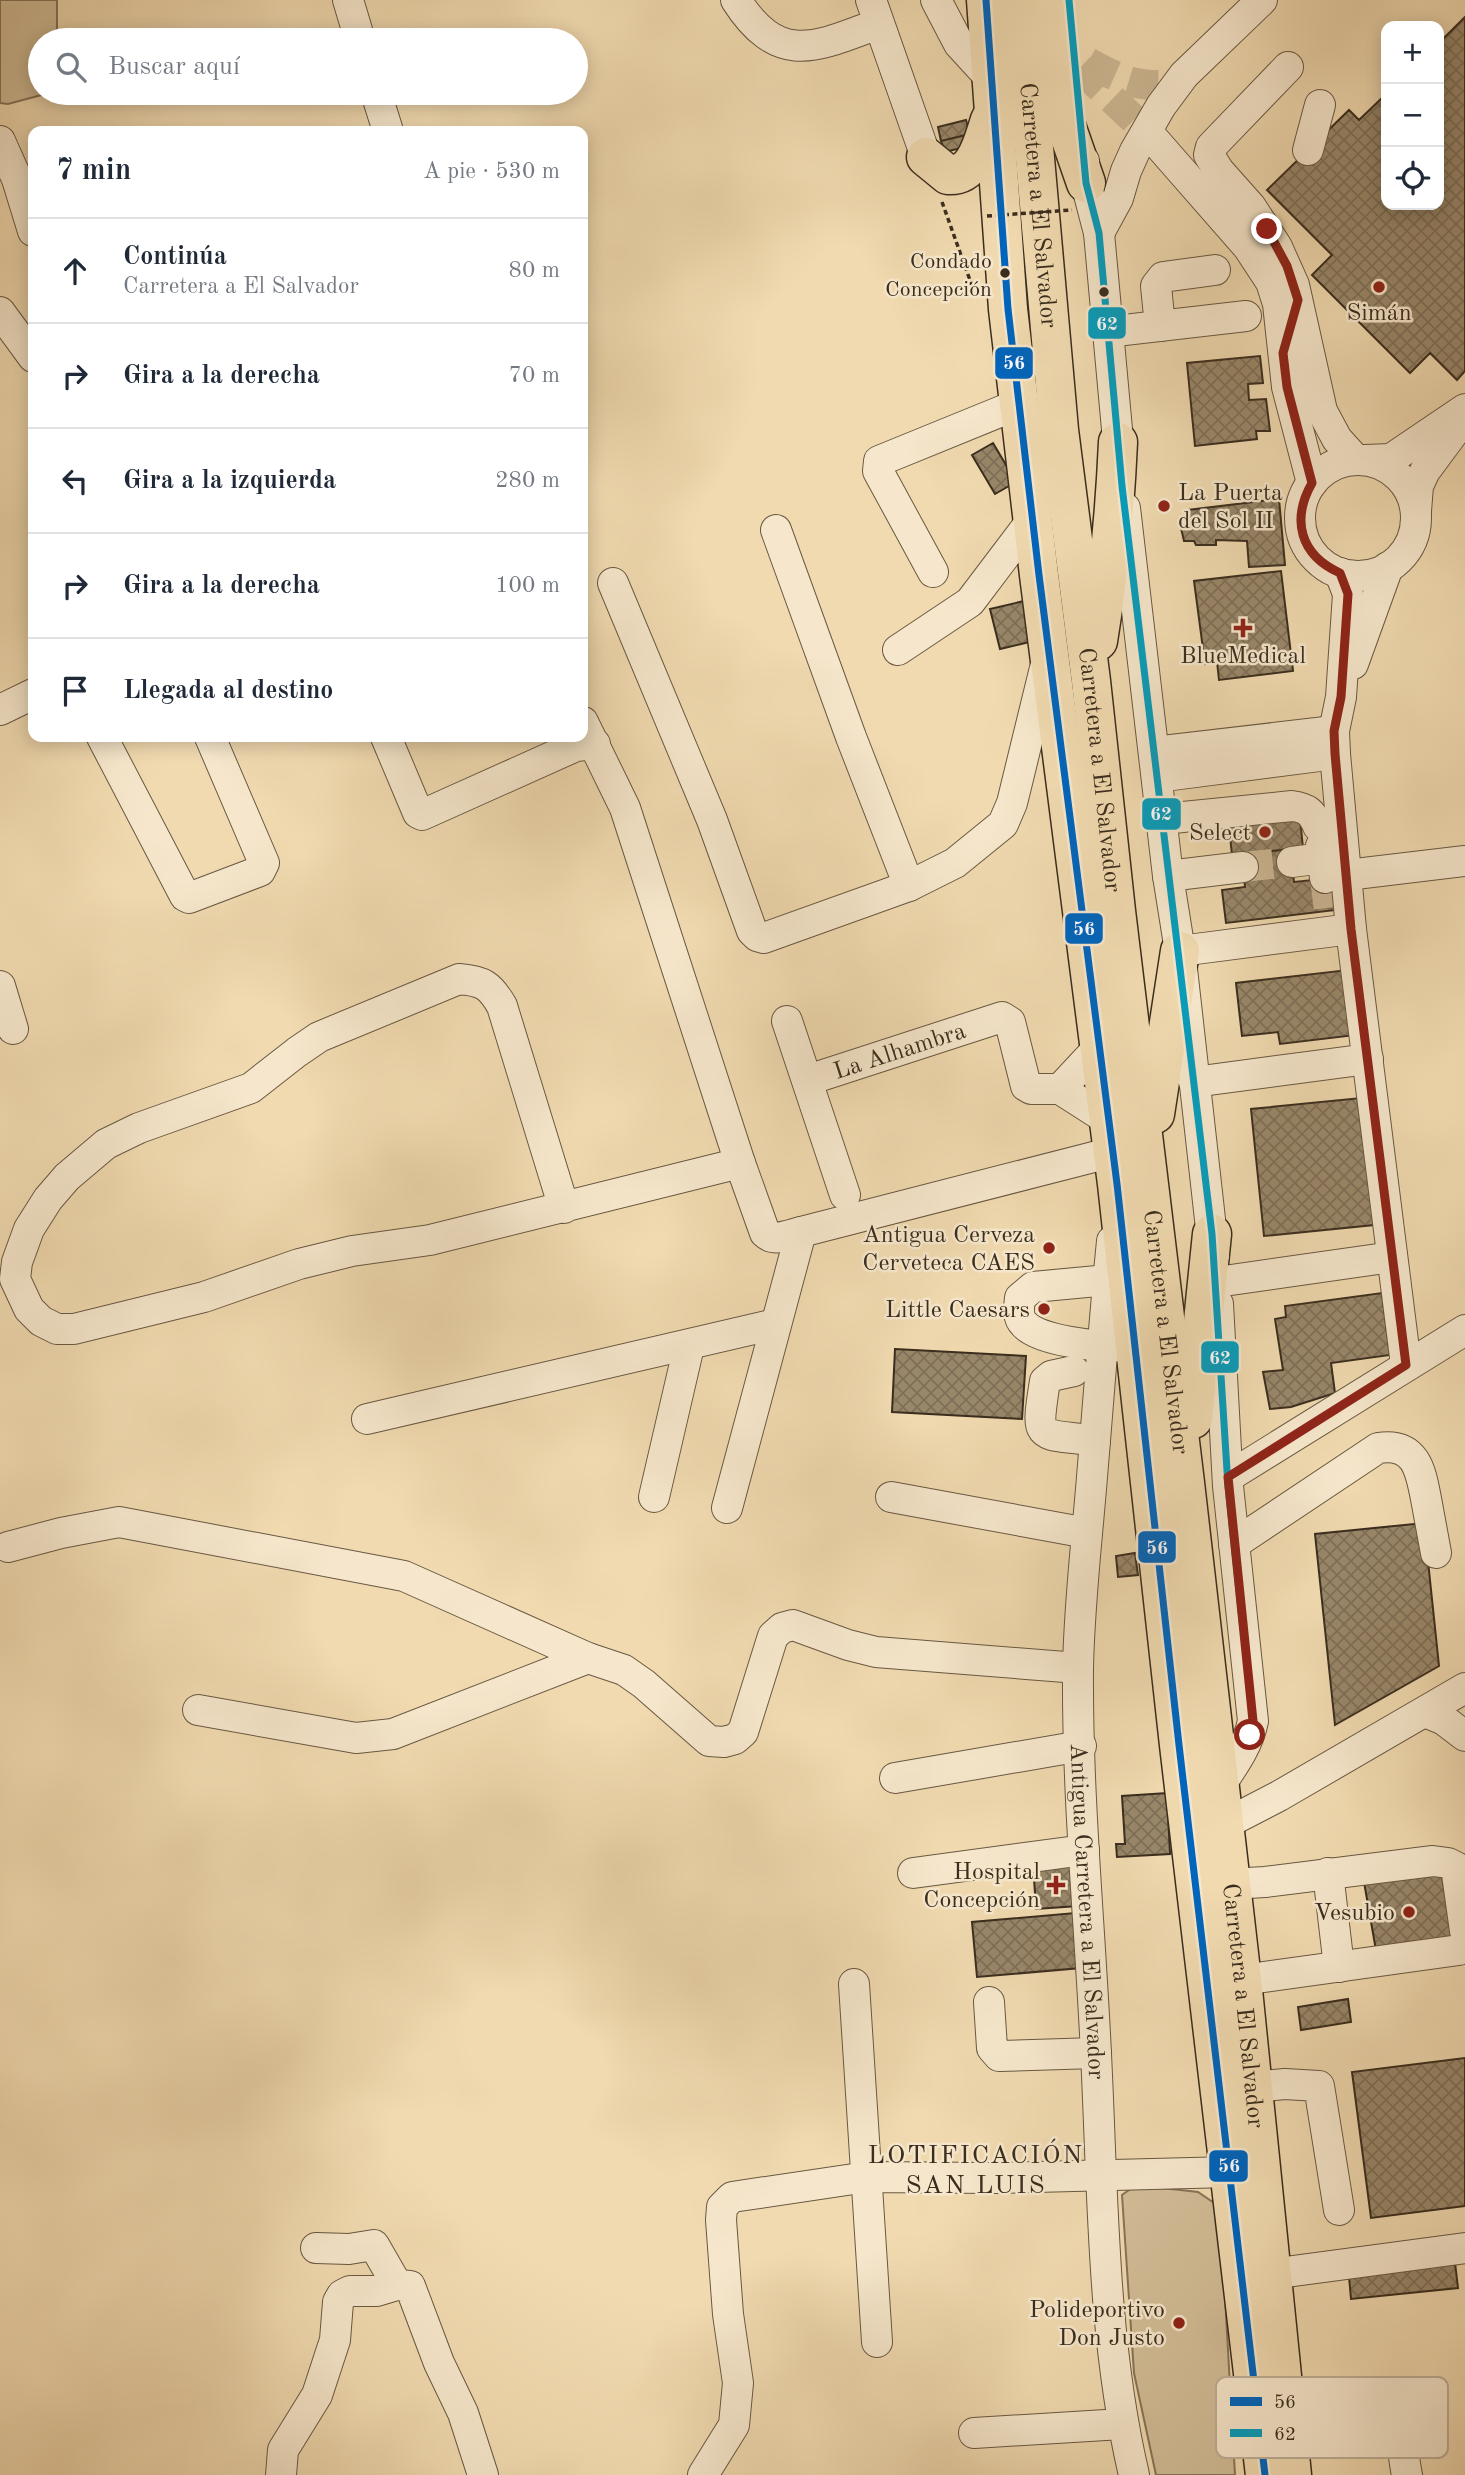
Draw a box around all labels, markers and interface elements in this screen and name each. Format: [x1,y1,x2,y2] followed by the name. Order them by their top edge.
[1381,21,1444,210] map controls
[1381,21,1444,84] button: +
[28,28,588,105] search box
[52,48,90,86] icon: search
[108,54,240,80] text: Buscar aquí
[1014,82,1060,329] street label: Carretera a El Salvador
[1381,84,1444,147] button: −
[1381,147,1444,210] button: locate
[56,156,131,186] text: 7 min
[423,160,560,183] text: A pie · 530 m
[1251,213,1282,244] route end
[123,244,227,270] text: Continúa
[885,251,992,301] place label: Condado Concepción
[56,252,94,290] icon: ahead
[509,259,560,282] text: 80 m
[998,266,1012,280] marker: Condado Concepción
[123,275,359,298] text: Carretera a El Salvador
[1371,279,1387,295] marker: Simán
[1097,285,1111,299] unlabelled marker
[1346,302,1412,326] place label: Simán
[1087,306,1127,340] line badge: 62
[1096,316,1118,335] text: 62
[994,346,1034,380] line badge: 56
[1003,355,1025,374] text: 56
[56,357,94,395] icon: right
[123,363,320,389] text: Gira a la derecha
[509,364,560,387] text: 70 m
[56,462,94,500] icon: left
[123,468,336,494] text: Gira a la izquierda
[495,469,560,492] text: 280 m
[1178,482,1283,534] place label: La Puerta del Sol II
[1156,498,1172,514] marker: La Puerta del Sol II
[56,567,94,605] icon: right
[123,573,320,599] text: Gira a la derecha
[495,574,560,597] text: 100 m
[1233,618,1253,638] marker: BlueMedical
[1180,645,1306,669] place label: BlueMedical
[1073,646,1124,894] street label: Carretera a El Salvador
[56,672,94,710] icon: arrive
[123,678,333,704] text: Llegada al destino
[1141,797,1182,831] line badge: 62
[1150,806,1172,825] text: 62
[1189,822,1251,846] place label: Select
[1257,824,1273,840] marker: Select
[1064,912,1104,945] line badge: 56
[1073,921,1095,940] text: 56
[831,1020,969,1085] street label: La Alhambra
[1138,1208,1191,1456] street label: Carretera a El Salvador
[862,1224,1035,1276] place label: Antigua Cerveza Cerveteca CAES
[1041,1240,1057,1256] marker: Antigua Cerveza Cerveteca CAES
[885,1299,1030,1323] place label: Little Caesars
[1036,1301,1052,1317] marker: Little Caesars
[1200,1340,1240,1374] line badge: 62
[1209,1350,1231,1369] text: 62
[1137,1530,1177,1564] line badge: 56
[1146,1540,1168,1559] text: 56
[1234,1719,1265,1750] route start
[1065,1743,1107,2080] street label: Antigua Carretera a El Salvador
[923,1861,1040,1913] place label: Hospital Concepción
[1046,1875,1066,1895] marker: Hospital Concepción
[1217,1882,1267,2129] street label: Carretera a El Salvador
[1314,1902,1395,1926] place label: Vesubio
[1401,1904,1417,1920] marker: Vesubio
[868,2138,1084,2199] district label: LOTIFICACIÓN SAN LUIS
[1208,2149,1249,2183] line badge: 56
[1218,2158,1240,2177] text: 56
[1029,2299,1165,2351] place label: Polideportivo Don Justo
[1171,2315,1187,2331] marker: Polideportivo Don Justo
[1216,2377,1448,2458] legend
[1274,2394,1296,2413] text: 56
[1274,2426,1296,2445] text: 62

